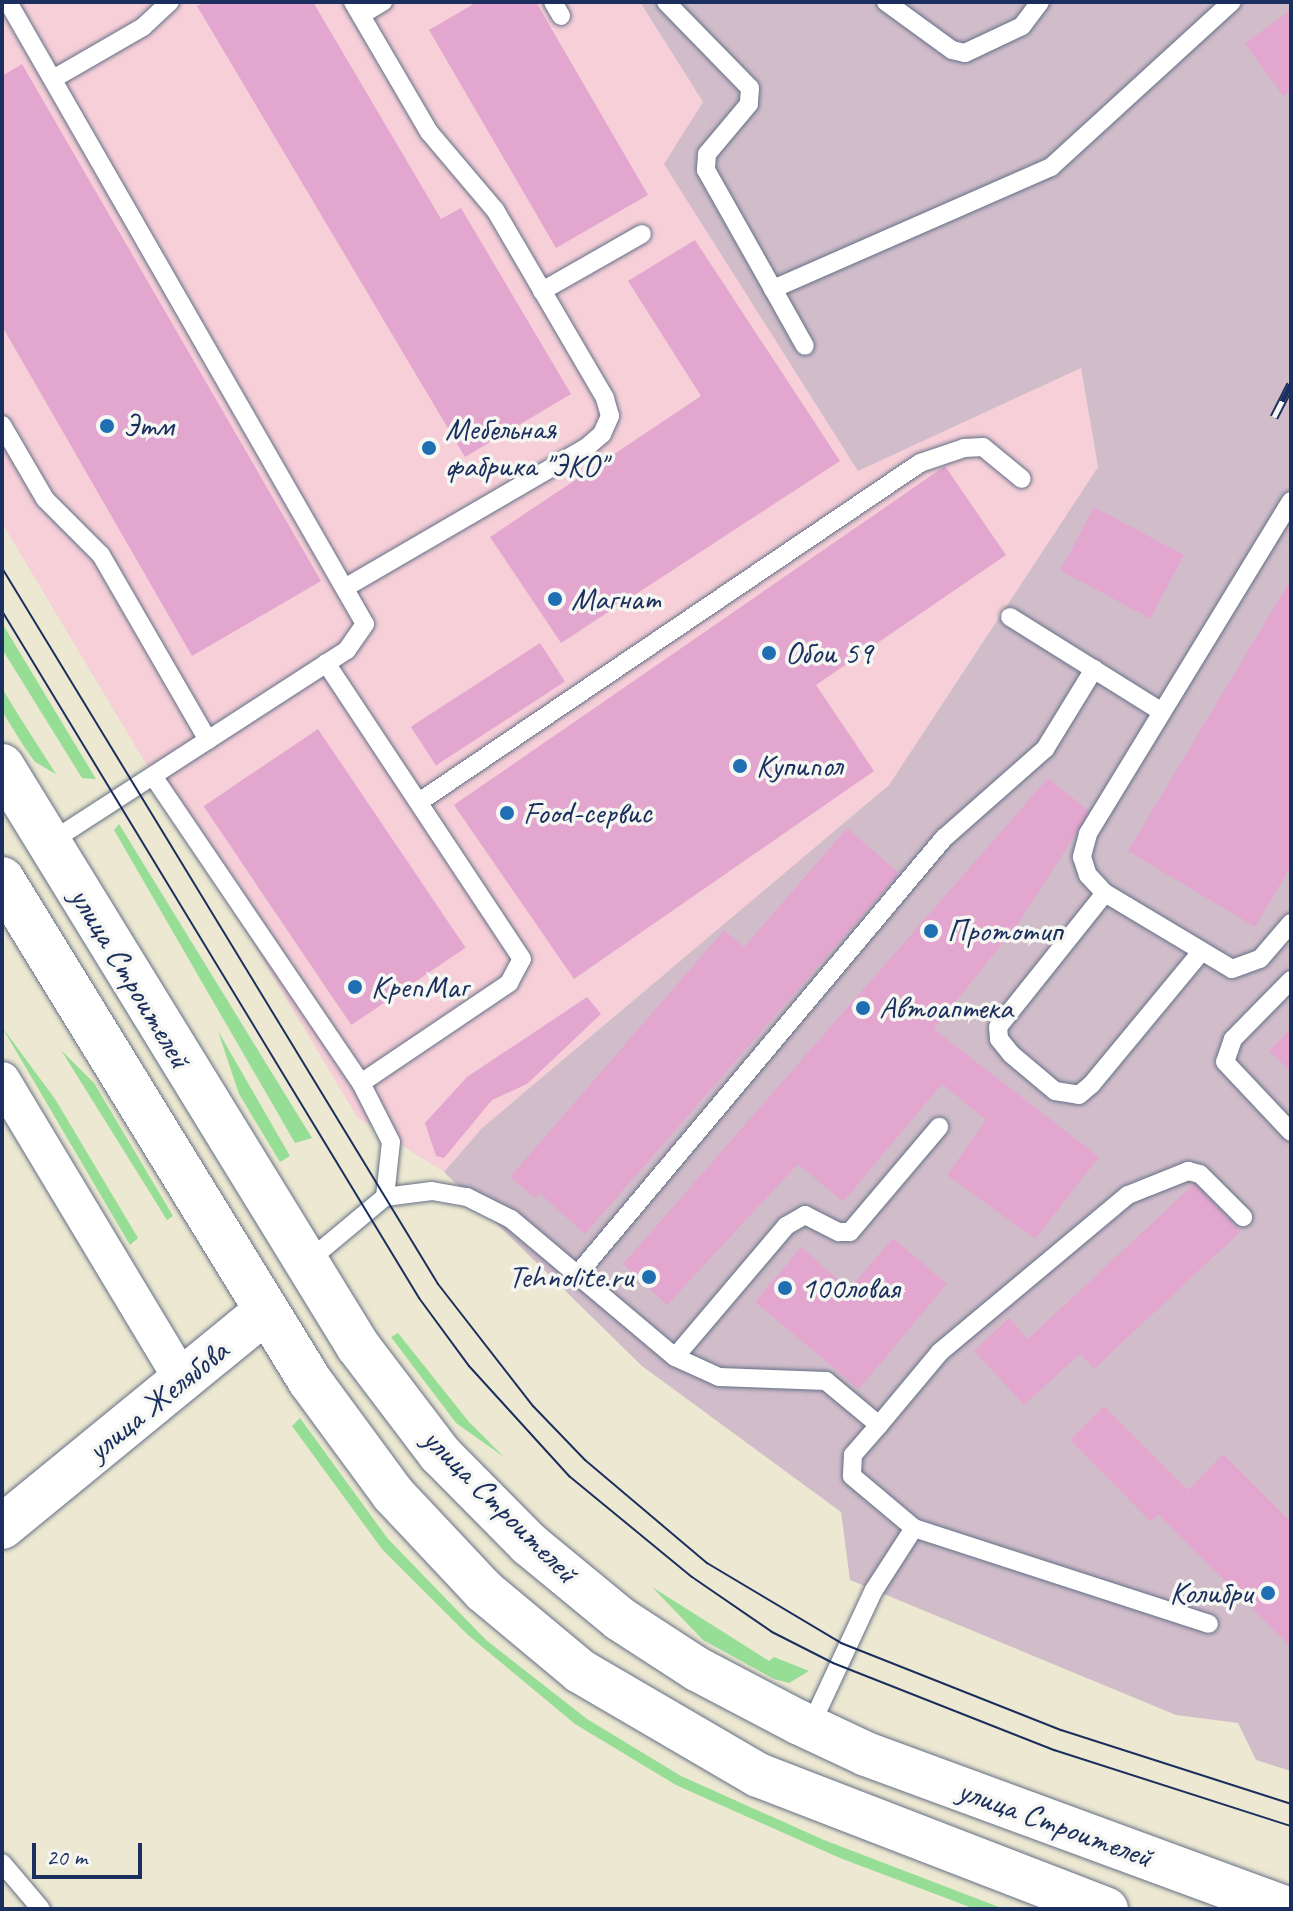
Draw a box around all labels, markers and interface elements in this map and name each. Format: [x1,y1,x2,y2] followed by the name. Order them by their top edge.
[123,407,173,445] place label: Этм
[445,411,606,486] place label: Мебельная фабрика "ЭКО"
[98,417,116,435] marker: Этм
[420,439,438,457] marker: Мебельная фабрика "ЭКО"
[571,580,661,618] place label: Магнат
[546,590,564,608] marker: Магнат
[785,634,872,672] place label: Обои 59
[760,644,778,662] marker: Обои 59
[756,747,842,785] place label: Купипол
[731,757,749,775] marker: Купипол
[523,794,652,832] place label: Food-сервис
[498,804,516,822] marker: Food-сервис
[62,882,198,1074] street label: улица Строителей
[947,912,1062,950] place label: Прототип
[922,922,940,940] marker: Прототип
[371,968,467,1006] place label: КрепМаг
[346,978,364,996] marker: КрепМаг
[879,989,1013,1027] place label: Автоаптека
[854,999,872,1017] marker: Автоаптека
[508,1258,633,1296] place label: Tehnolite.ru
[640,1268,658,1286] marker: Tehnolite.ru
[801,1269,900,1307] place label: 100ловая
[776,1279,794,1297] marker: 100ловая
[80,1332,236,1470] street label: улица Желябова
[415,1421,585,1591] street label: улица Строителей
[1169,1574,1252,1612] place label: Колибри
[1259,1584,1277,1602] marker: Колибри
[954,1771,1156,1877] street label: улица Строителей
[36,1827,146,1877] scale bar
[46,1842,87,1872] text: 20 m

